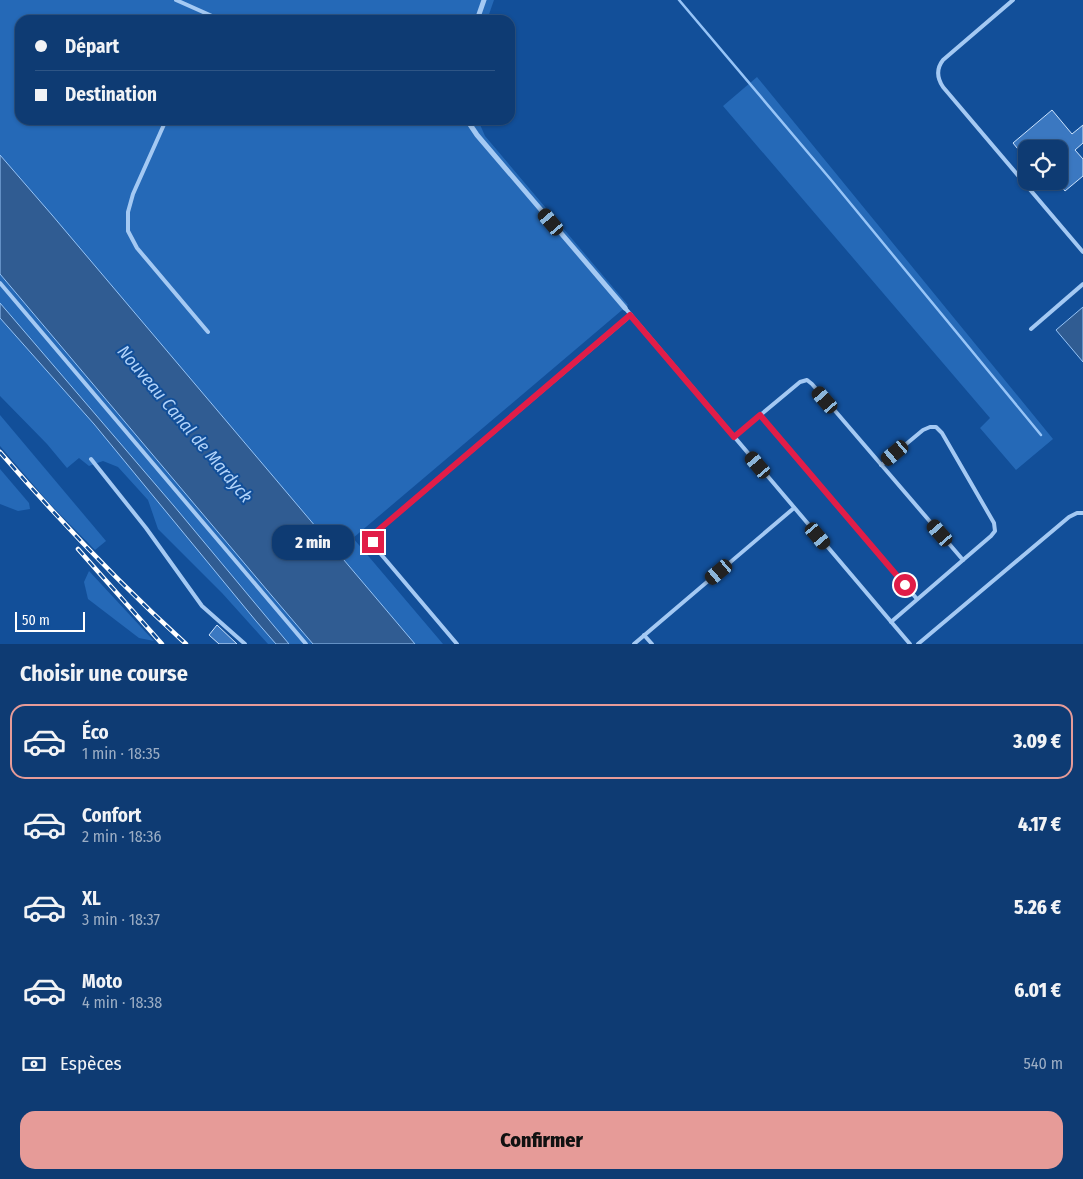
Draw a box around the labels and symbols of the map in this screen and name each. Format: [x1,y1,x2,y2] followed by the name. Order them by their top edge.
[535,206,566,238] car
[113,341,257,507] water label: Nouveau Canal de Mardyck
[809,384,840,416] car
[878,438,911,468] car
[742,449,773,481] car
[924,517,955,549] car
[802,520,833,552] car
[273,524,356,560] callout: 2 min
[362,531,384,553] route end
[702,557,735,587] car
[894,574,916,596] route start
[15,609,85,632] scale bar

